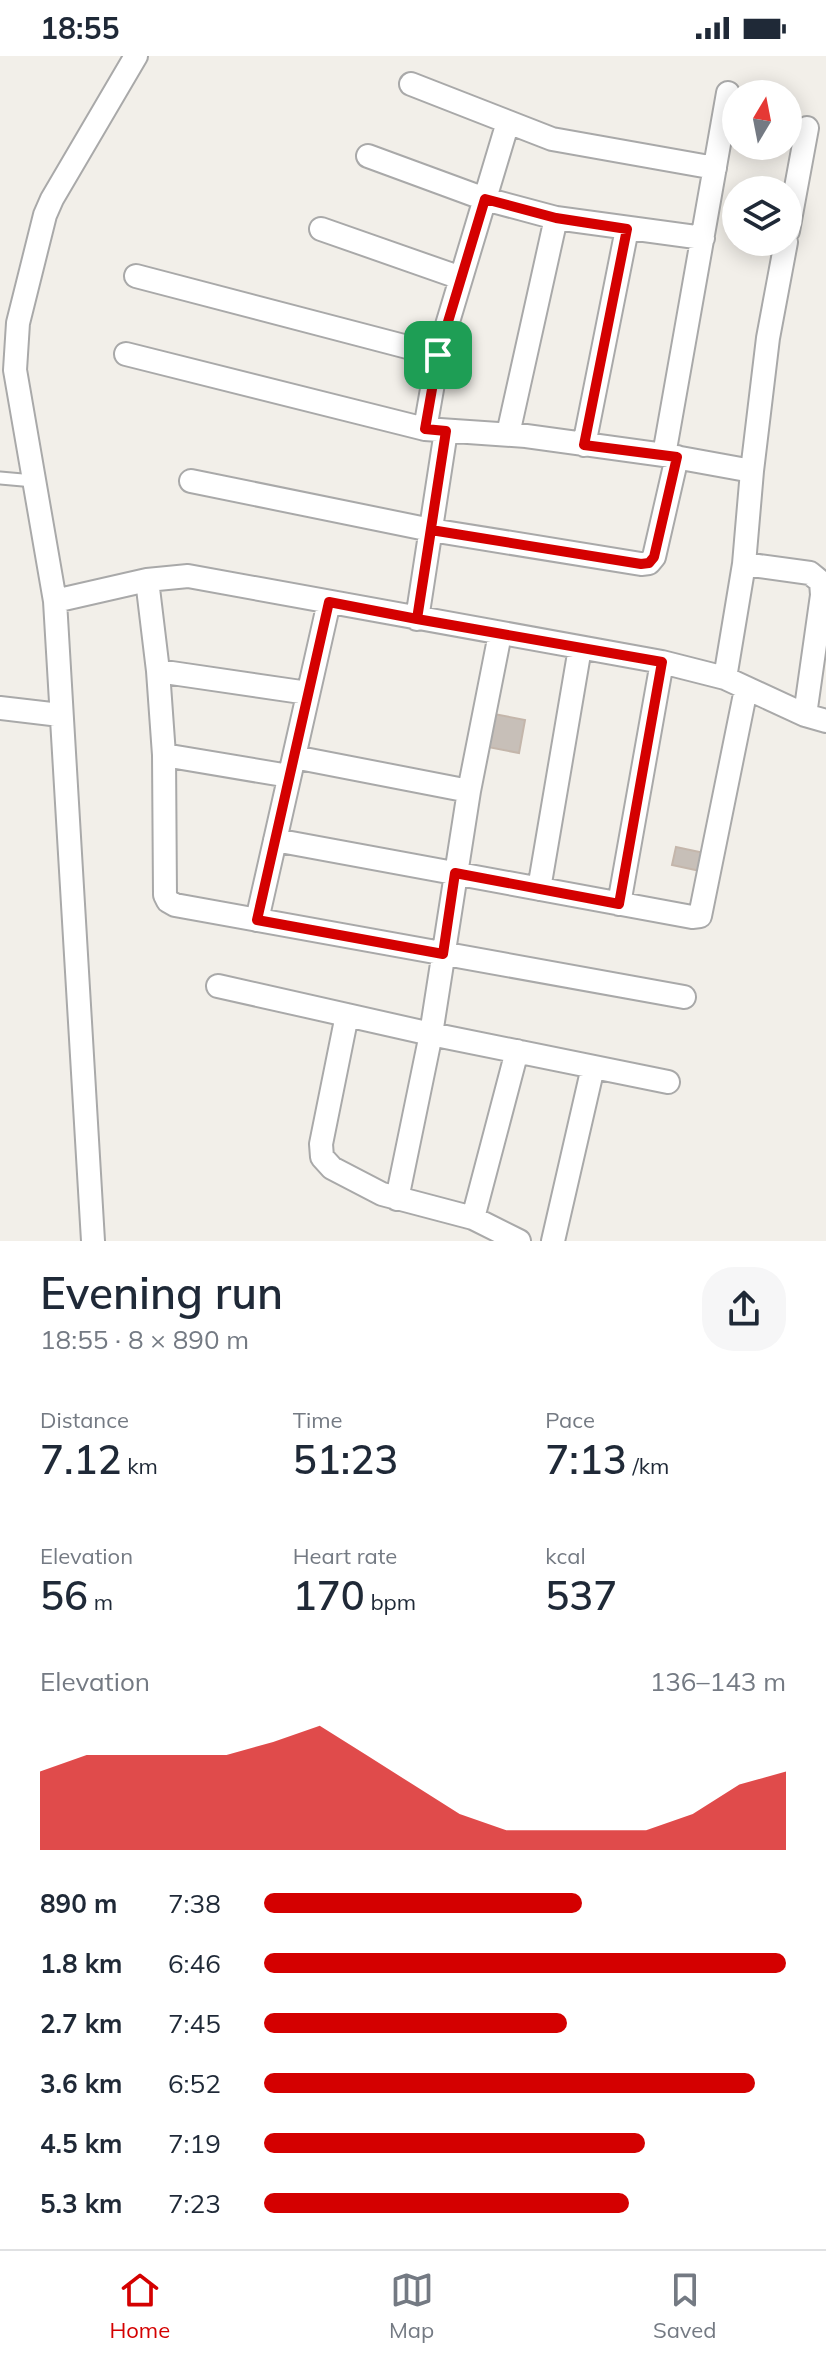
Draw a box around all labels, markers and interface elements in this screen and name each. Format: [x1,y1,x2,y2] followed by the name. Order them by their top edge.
[40,9,119,47] text: 18:55
[722,80,802,160] north arrow
[722,80,802,256] map controls
[722,176,802,256] button: layers
[404,321,472,389] pin
[416,333,460,377] icon: arrive
[40,1265,283,1320] text: Evening run
[702,1267,786,1351] button: share
[40,1323,249,1356] text: 18:55 · 8 × 890 m
[40,1406,129,1434] text: Distance
[293,1406,342,1434] text: Time
[545,1406,595,1434] text: Pace
[40,1434,121,1484] text: 7.12
[293,1434,398,1484] text: 51:23
[545,1434,627,1484] text: 7:13
[121,1452,158,1480] text: km
[627,1452,669,1480] text: /km
[40,1542,133,1570] text: Elevation
[293,1542,397,1570] text: Heart rate
[545,1542,586,1570] text: kcal
[40,1570,88,1620] text: 56
[293,1570,365,1620] text: 170
[545,1570,617,1620] text: 537
[88,1588,113,1616] text: m
[365,1588,416,1616] text: bpm
[40,1665,150,1698] text: Elevation
[650,1665,786,1698] text: 136–143 m
[40,1887,117,1920] text: 890 m
[168,1887,221,1920] text: 7:38
[40,1947,123,1980] text: 1.8 km
[168,1947,221,1980] text: 6:46
[40,2007,123,2040] text: 2.7 km
[168,2007,221,2040] text: 7:45
[40,2067,123,2100] text: 3.6 km
[168,2067,221,2100] text: 6:52
[40,2127,123,2160] text: 4.5 km
[168,2127,221,2160] text: 7:19
[40,2187,123,2220] text: 5.3 km
[168,2187,221,2220] text: 7:23
[109,2268,170,2344] tab: Home
[389,2268,434,2344] tab: Map
[653,2268,717,2344] tab: Saved

